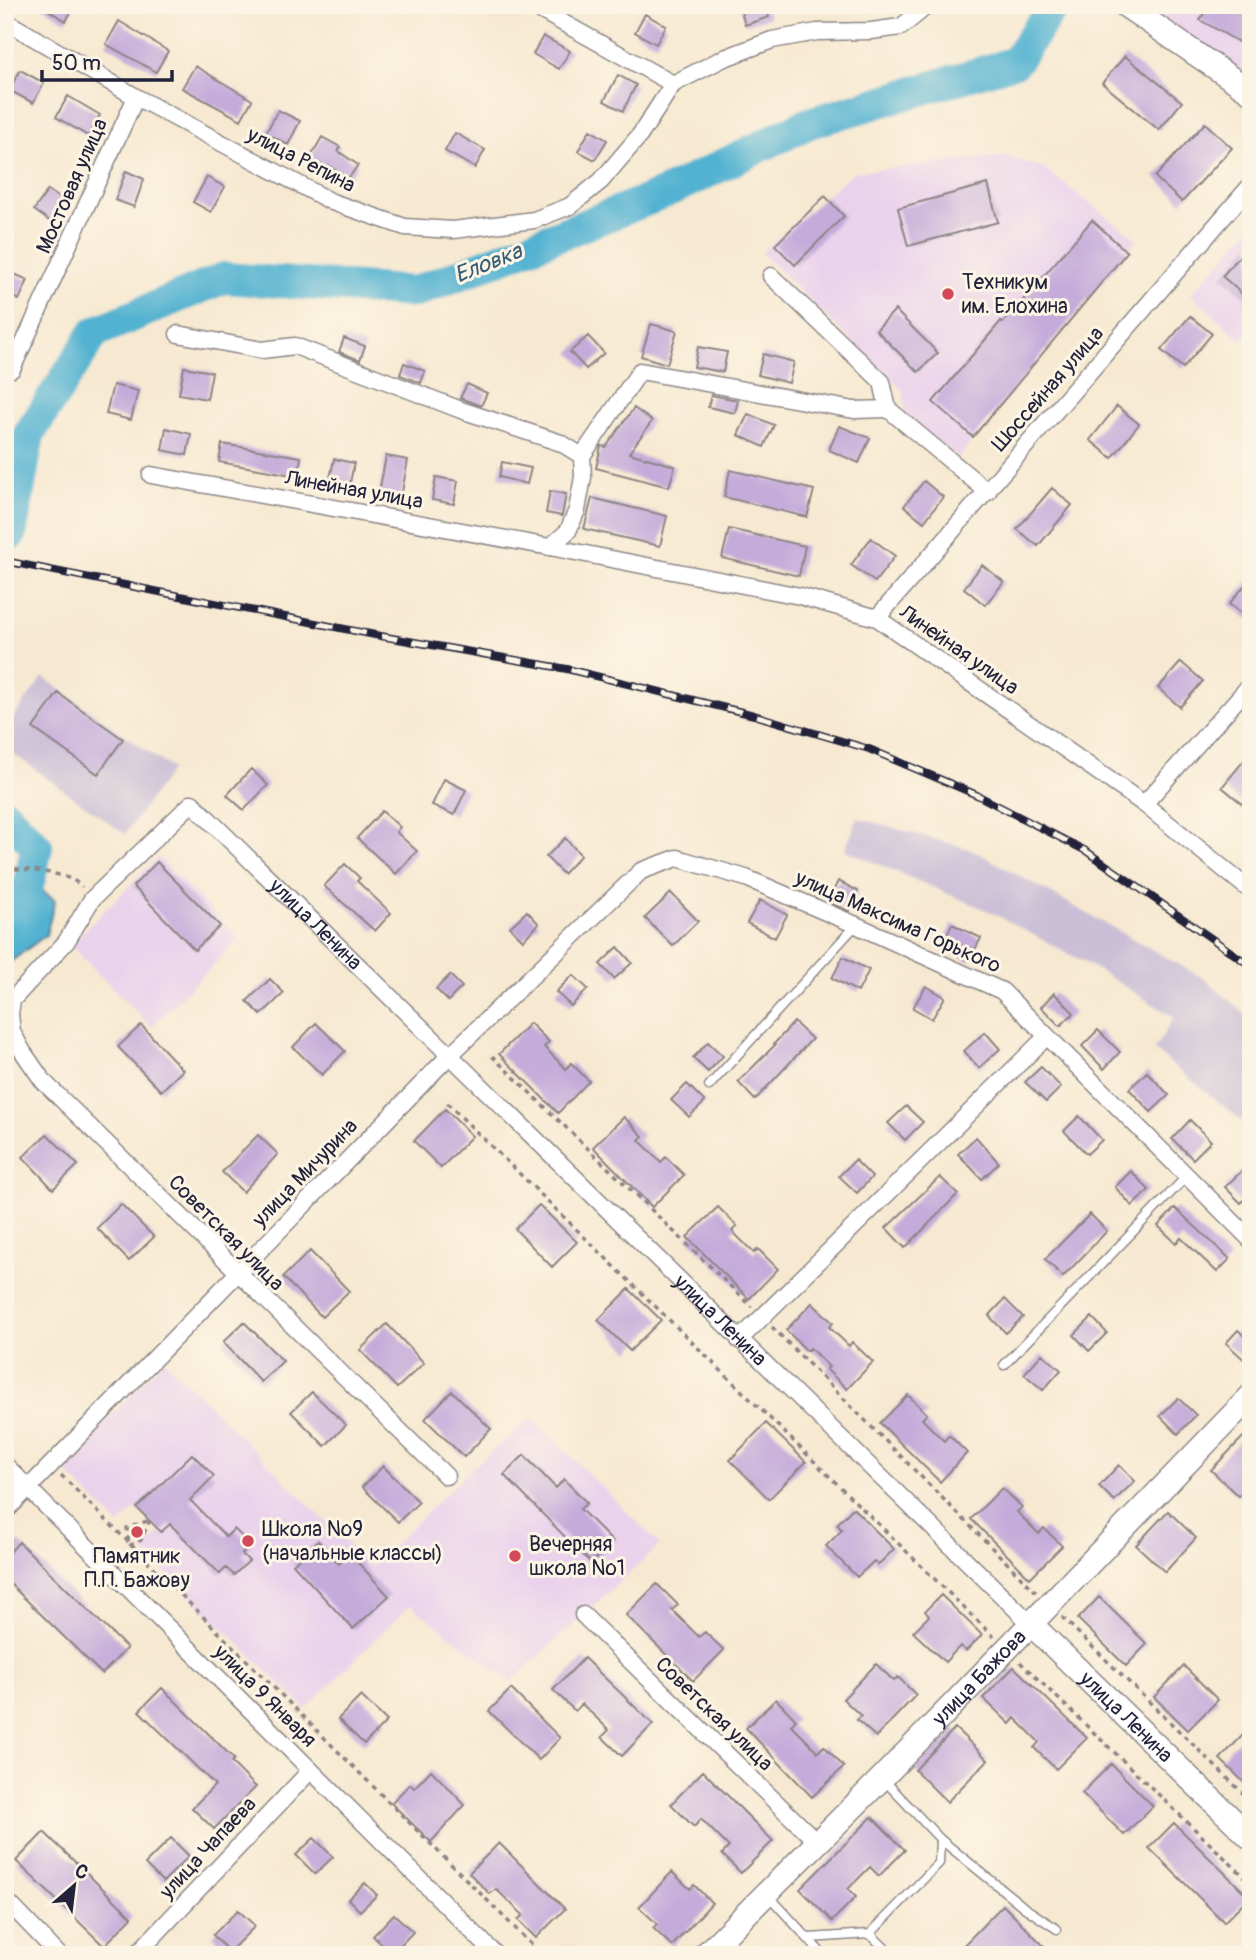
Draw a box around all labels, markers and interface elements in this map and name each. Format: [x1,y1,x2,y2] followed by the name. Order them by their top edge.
[42,38,172,82] scale bar
[52,50,101,77] text: 50 m
[30,114,114,258] street label: Мостовая улица
[241,121,360,199] street label: улица Репина
[450,236,527,290] water label: Еловка
[962,269,1068,320] place label: Техникум им. Елохина
[940,286,956,302] marker: Техникум им. Елохина
[986,321,1110,457] street label: Шоссейная улица
[282,464,425,515] street label: Линейная улица
[893,598,1024,701] street label: Линейная улица
[790,864,1005,980] street label: улица Максима Горького
[263,872,368,976] street label: улица Ленина
[246,1113,363,1234] street label: улица Мичурина
[162,1169,290,1297] street label: Советская улица
[667,1268,773,1372] street label: улица Ленина
[262,1516,443,1567] place label: Школа №9 (начальные классы)
[129,1524,145,1540] marker: Памятник П.П. Бажову
[529,1531,625,1582] place label: Вечерняя школа №1
[240,1533,256,1549] marker: Школа №9 (начальные классы)
[84,1543,190,1594] place label: Памятник П.П. Бажову
[507,1548,523,1564] marker: Вечерняя школа №1
[926,1624,1032,1732] street label: улица Бажова
[207,1638,322,1753] street label: улица 9 Января
[649,1651,779,1777] street label: Советская улица
[1073,1665,1179,1768] street label: улица Ленина
[153,1791,262,1906] street label: улица Чапаева
[38,1852,108,1922] north arrow
[71,1859,93,1885] text: С

